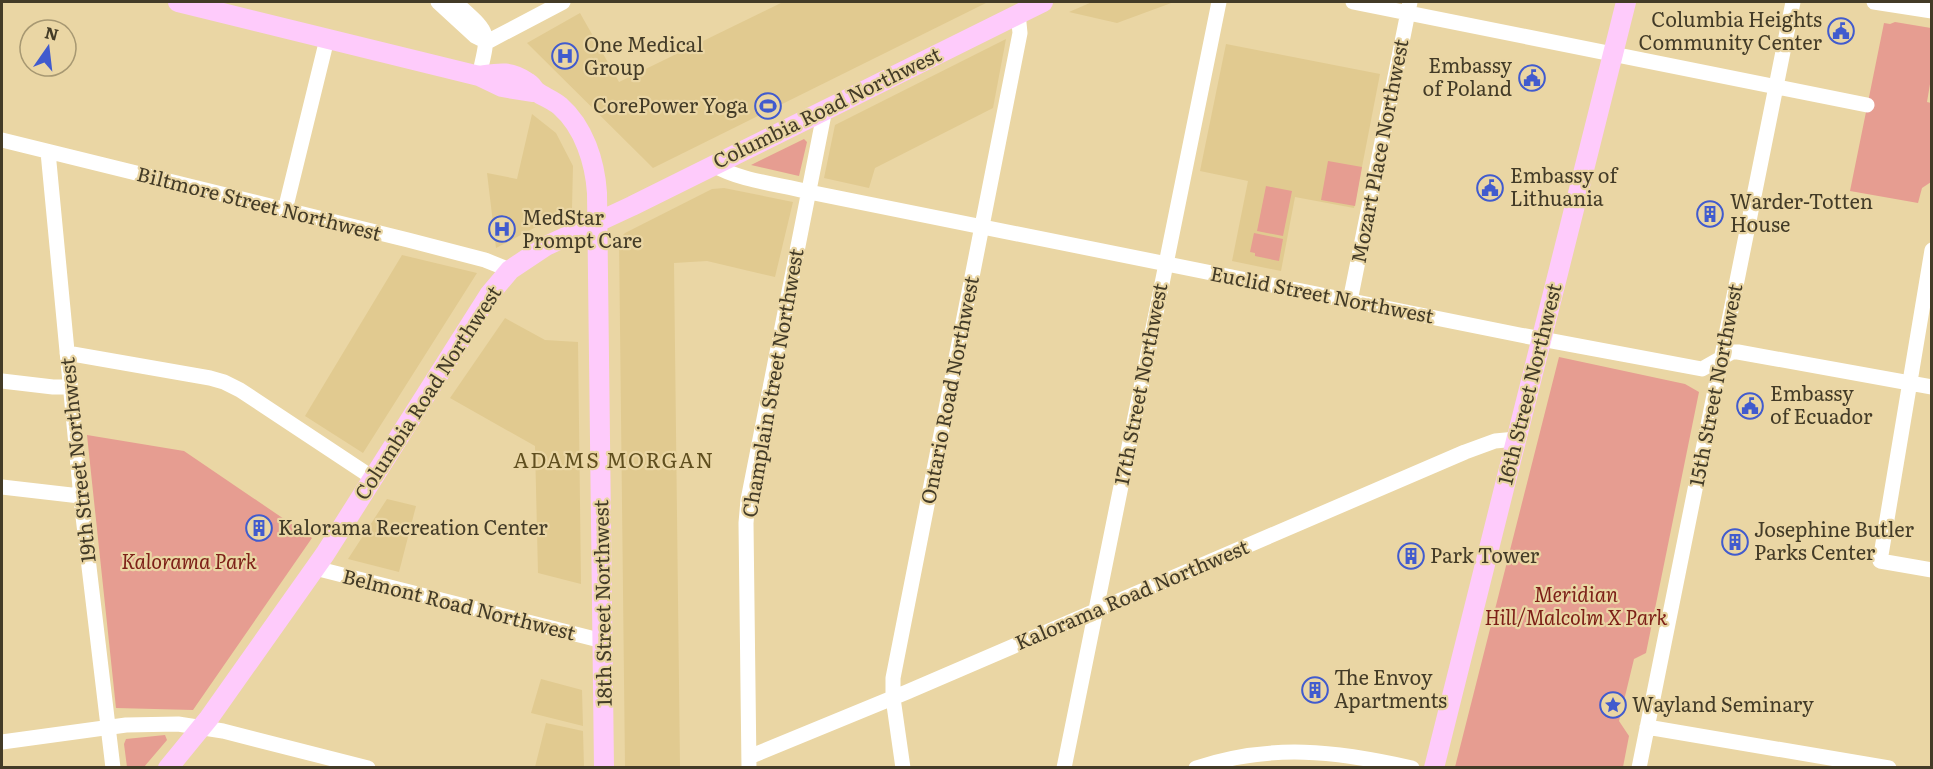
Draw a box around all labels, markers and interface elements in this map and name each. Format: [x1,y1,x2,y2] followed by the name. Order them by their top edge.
[1638,3,1823,56] place label: Columbia Heights Community Center
[1826,16,1856,46] public building icon: Columbia Heights Community Center
[18,18,78,78] north arrow
[42,19,61,46] text: N
[584,28,703,81] place label: One Medical Group
[1342,36,1415,265] street label: Mozart Place Northwest
[707,38,945,175] street label: Columbia Road Northwest
[550,41,580,71] hospital icon: One Medical Group
[1422,49,1512,102] place label: Embassy of Poland
[1517,63,1547,93] public building icon: Embassy of Poland
[593,89,748,119] place label: CorePower Yoga
[753,91,783,121] sports icon: CorePower Yoga
[134,157,385,247] street label: Biltmore Street Northwest
[1510,159,1619,212] place label: Embassy of Lithuania
[1475,173,1505,203] public building icon: Embassy of Lithuania
[1730,185,1873,238] place label: Warder-Totten House
[1695,199,1725,229] building icon: Warder-Totten House
[522,201,642,254] place label: MedStar Prompt Care
[487,214,517,244] hospital icon: MedStar Prompt Care
[733,246,809,519] street label: Champlain Street Northwest
[1208,257,1437,329] street label: Euclid Street Northwest
[911,273,985,506] street label: Ontario Road Northwest
[346,279,507,505] street label: Columbia Road Northwest
[1105,280,1173,487] street label: 17th Street Northwest
[1489,280,1568,487] street label: 16th Street Northwest
[1680,281,1748,489] street label: 15th Street Northwest
[50,356,102,564] street label: 19th Street Northwest
[1770,377,1873,430] place label: Embassy of Ecuador
[1735,391,1765,421] public building icon: Embassy of Ecuador
[513,443,715,474] district label: ADAMS MORGAN
[584,499,618,707] street label: 18th Street Northwest
[278,511,548,541] place label: Kalorama Recreation Center
[244,513,274,543] building icon: Kalorama Recreation Center
[1754,513,1914,566] place label: Josephine Butler Parks Center
[1720,527,1750,557] building icon: Josephine Butler Parks Center
[1010,530,1253,656] street label: Kalorama Road Northwest
[1430,539,1540,569] place label: Park Tower
[1396,541,1426,571] building icon: Park Tower
[121,545,257,575] park label: Kalorama Park
[340,560,579,647] street label: Belmont Road Northwest
[1484,578,1668,631] park label: Meridian Hill/Malcolm X Park
[1334,661,1447,714] place label: The Envoy Apartments
[1300,675,1330,705] building icon: The Envoy Apartments
[1632,688,1814,718] place label: Wayland Seminary
[1598,690,1628,720] place icon: Wayland Seminary

